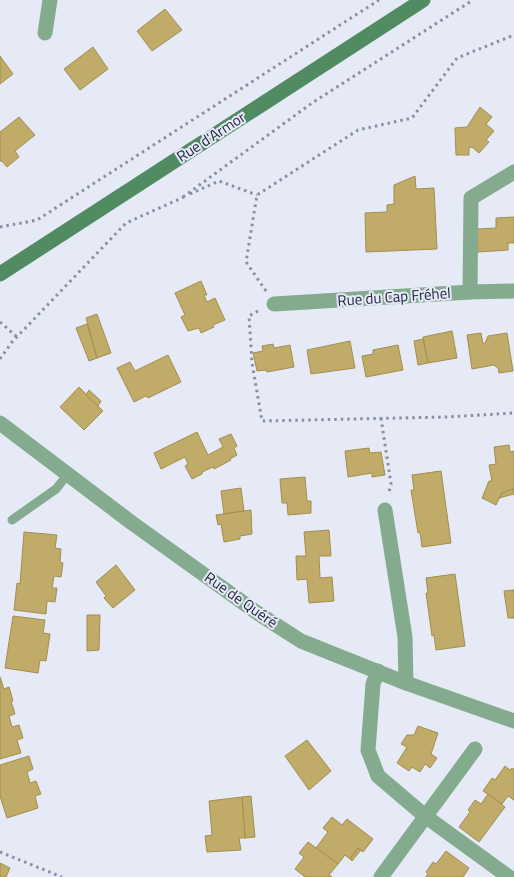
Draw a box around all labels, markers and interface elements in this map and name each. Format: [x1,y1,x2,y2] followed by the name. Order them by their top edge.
[172,106,250,168] street label: Rue d'Armor
[337,281,451,312] street label: Rue du Cap Fréhel
[200,566,283,633] street label: Rue de Quéré

